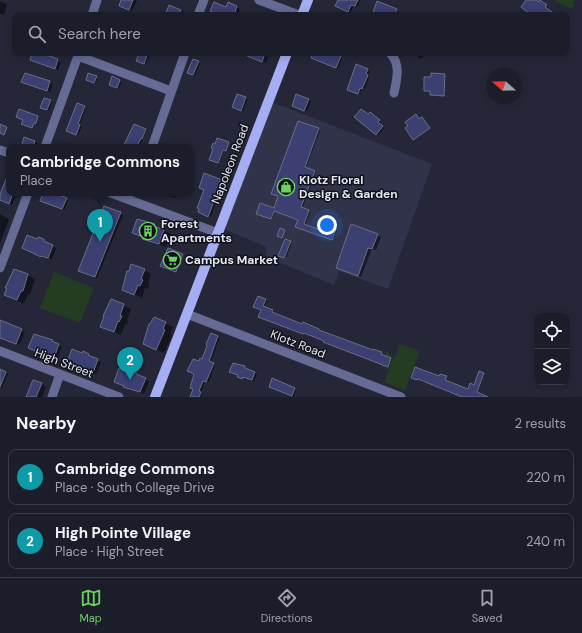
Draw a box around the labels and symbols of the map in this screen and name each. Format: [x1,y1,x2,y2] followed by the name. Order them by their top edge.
[486,68,522,104] north arrow
[207,122,253,206] street label: Napoleon Road
[299,172,398,202] place label: Klotz Floral Design & Garden
[276,177,296,197] shop icon: Klotz Floral Design & Garden
[87,209,113,242] pin: 1
[317,215,337,235] your location
[161,216,232,246] place label: Forest Apartments
[138,221,158,241] building icon: Forest Apartments
[162,250,182,270] supermarket icon: Campus Market
[185,252,278,268] place label: Campus Market
[268,326,328,362] street label: Klotz Road
[32,344,96,382] street label: High Street
[117,347,143,380] pin: 2

